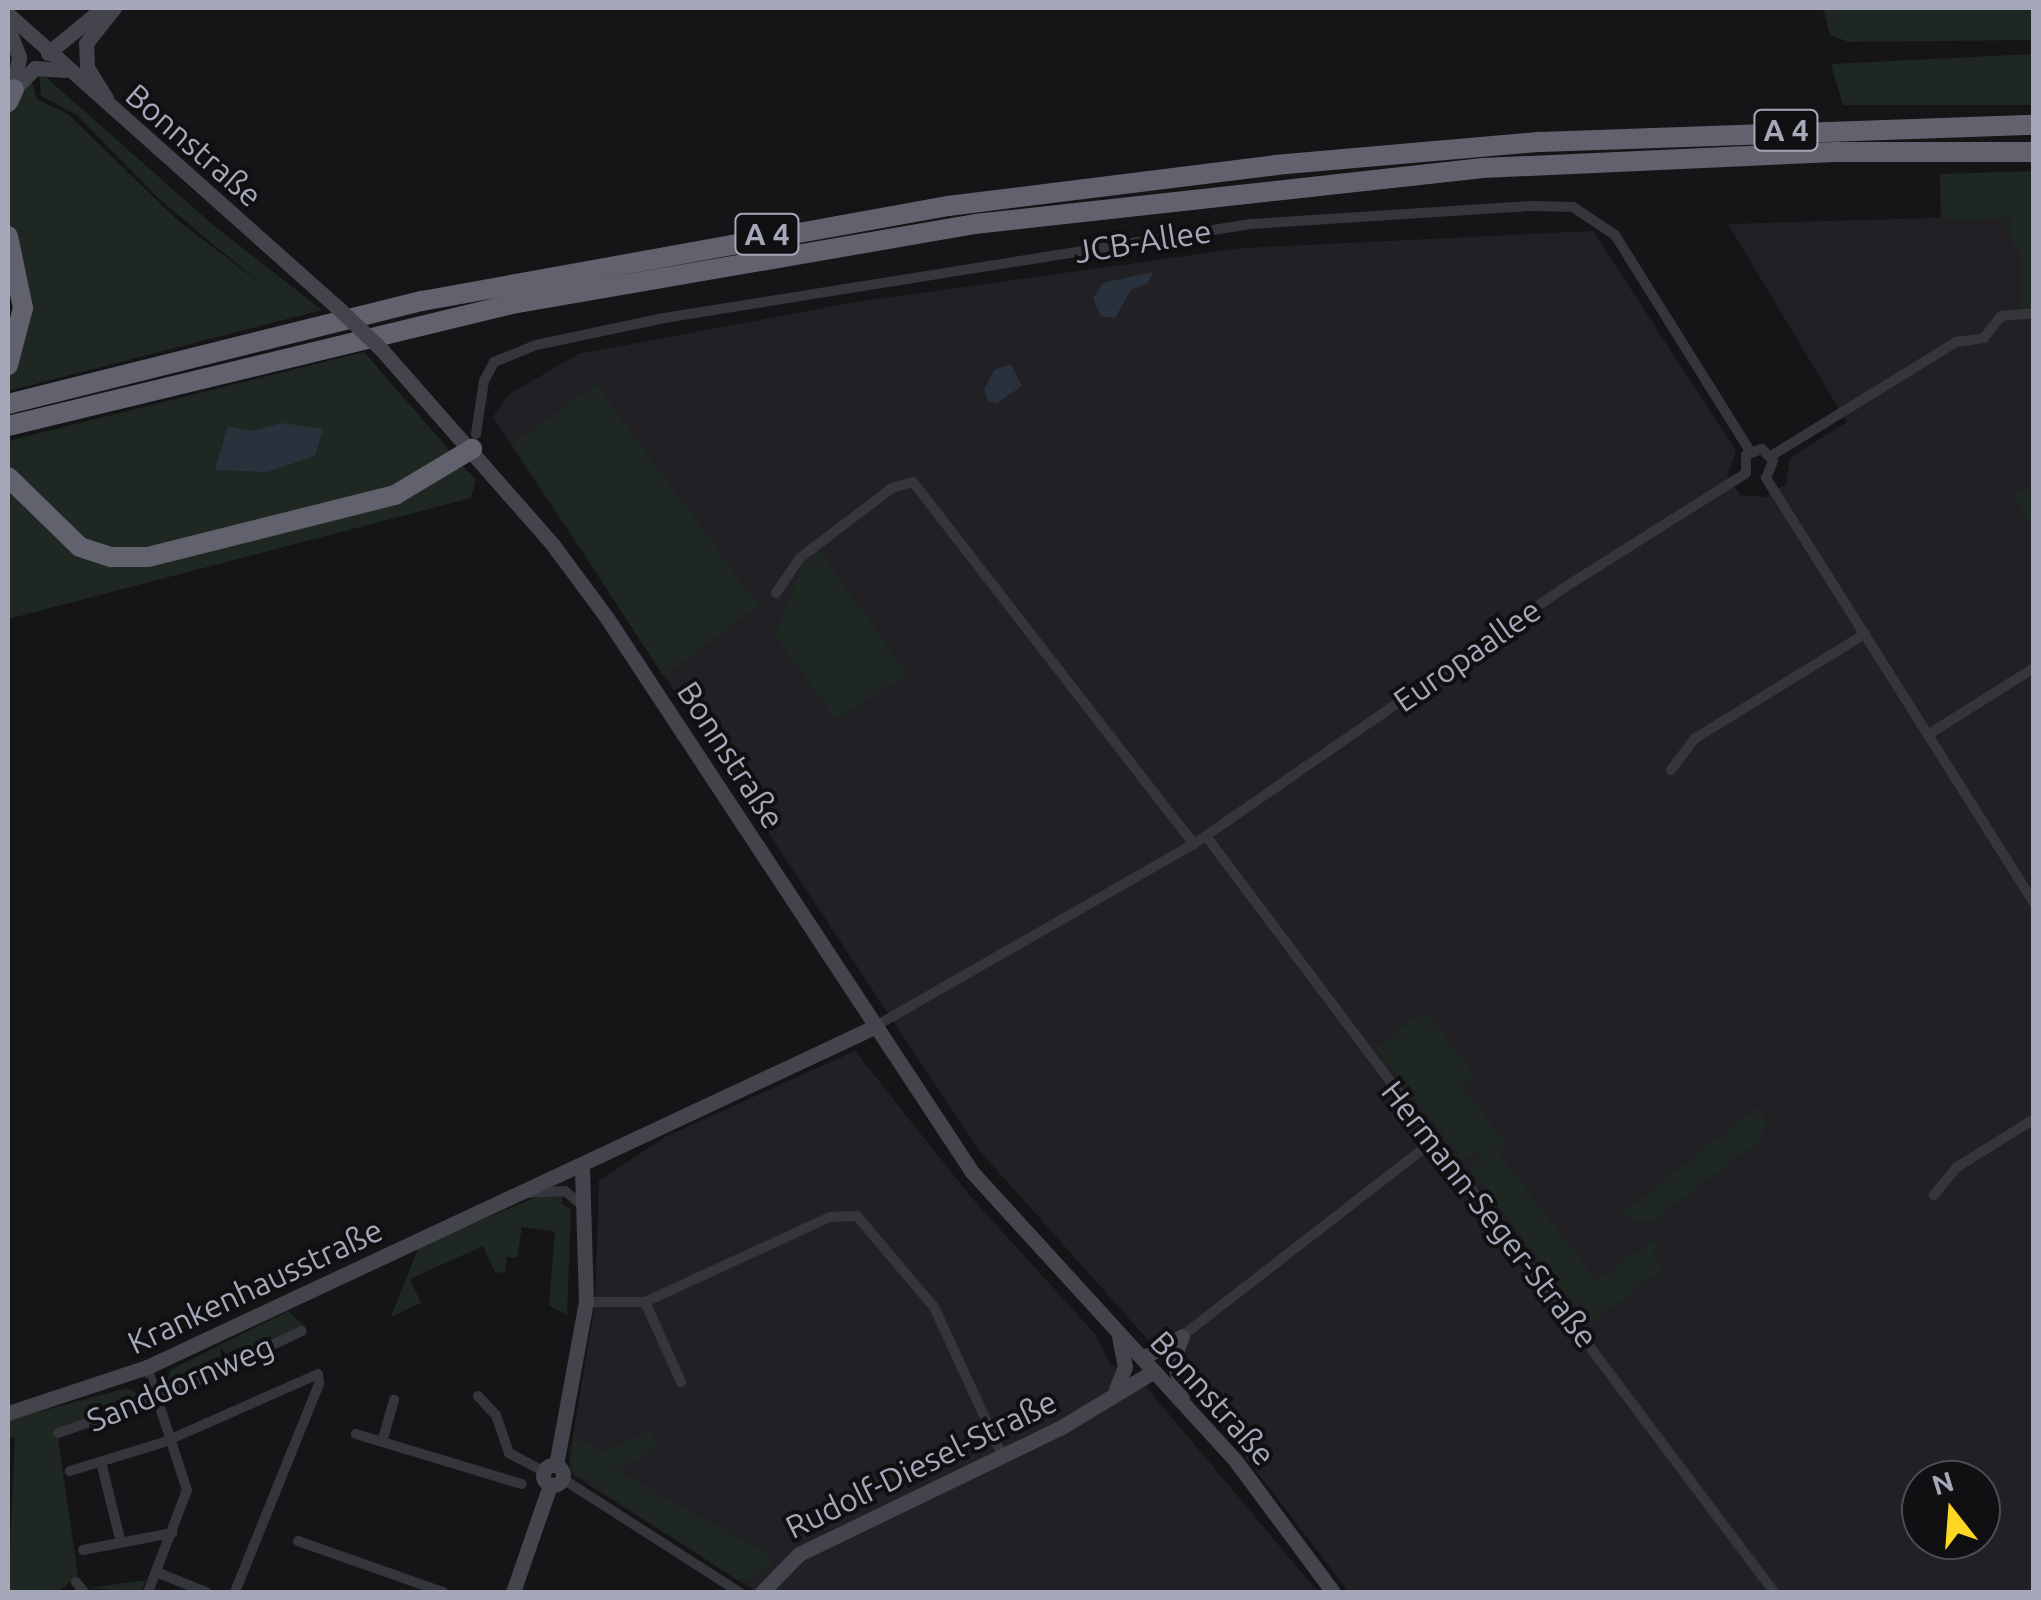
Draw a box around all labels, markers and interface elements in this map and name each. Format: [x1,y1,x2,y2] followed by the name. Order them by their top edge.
[118,76,270,214] street label: Bonnstraße
[1751,105,1821,155] road number: A 4
[732,209,802,259] road number: A 4
[1072,211,1214,271] street label: JCB-Allee
[1386,590,1548,720] street label: Europaallee
[669,674,793,836] street label: Bonnstraße
[1374,1073,1606,1355] street label: Hermann-Seger-Straße
[121,1210,389,1362] street label: Krankenhausstraße
[1143,1323,1283,1473] street label: Bonnstraße
[81,1326,279,1440] street label: Sanddornweg
[779,1382,1063,1546] street label: Rudolf-Diesel-Straße
[1901,1460,2001,1560] north arrow
[1928,1465,1957,1501] text: N

